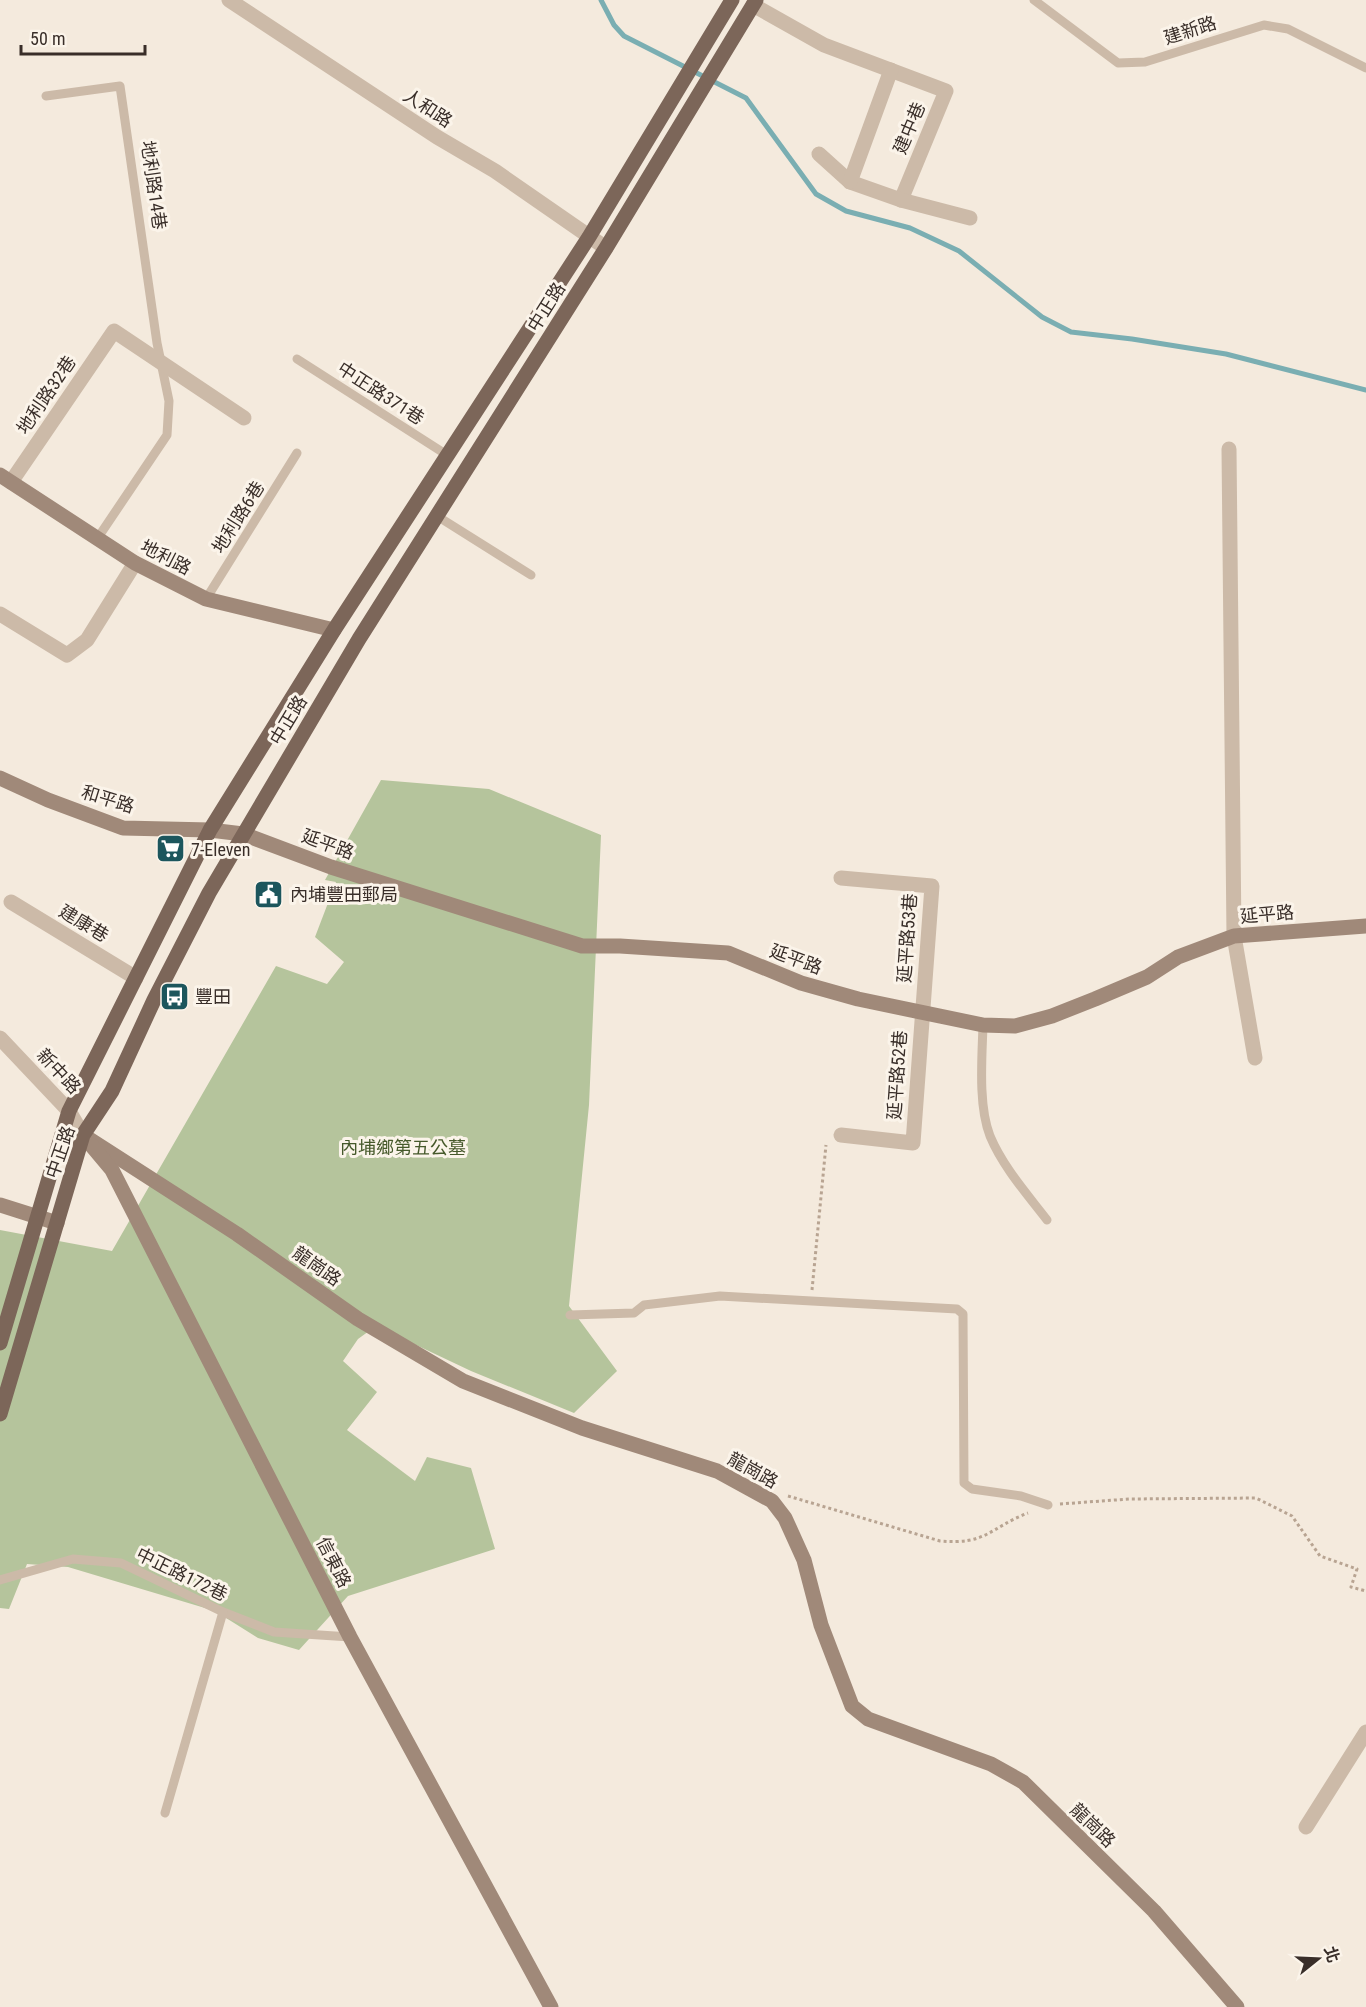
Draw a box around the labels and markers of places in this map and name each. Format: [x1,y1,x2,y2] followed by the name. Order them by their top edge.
[154,833,186,865] supermarket icon: 7-Eleven
[191,839,251,860] place label: 7-Eleven
[253,878,285,910] public building icon: 內埔豐田郵局
[290,884,398,905] place label: 內埔豐田郵局
[158,980,190,1012] bus stop icon: 豐田
[195,986,231,1007] place label: 豐田

